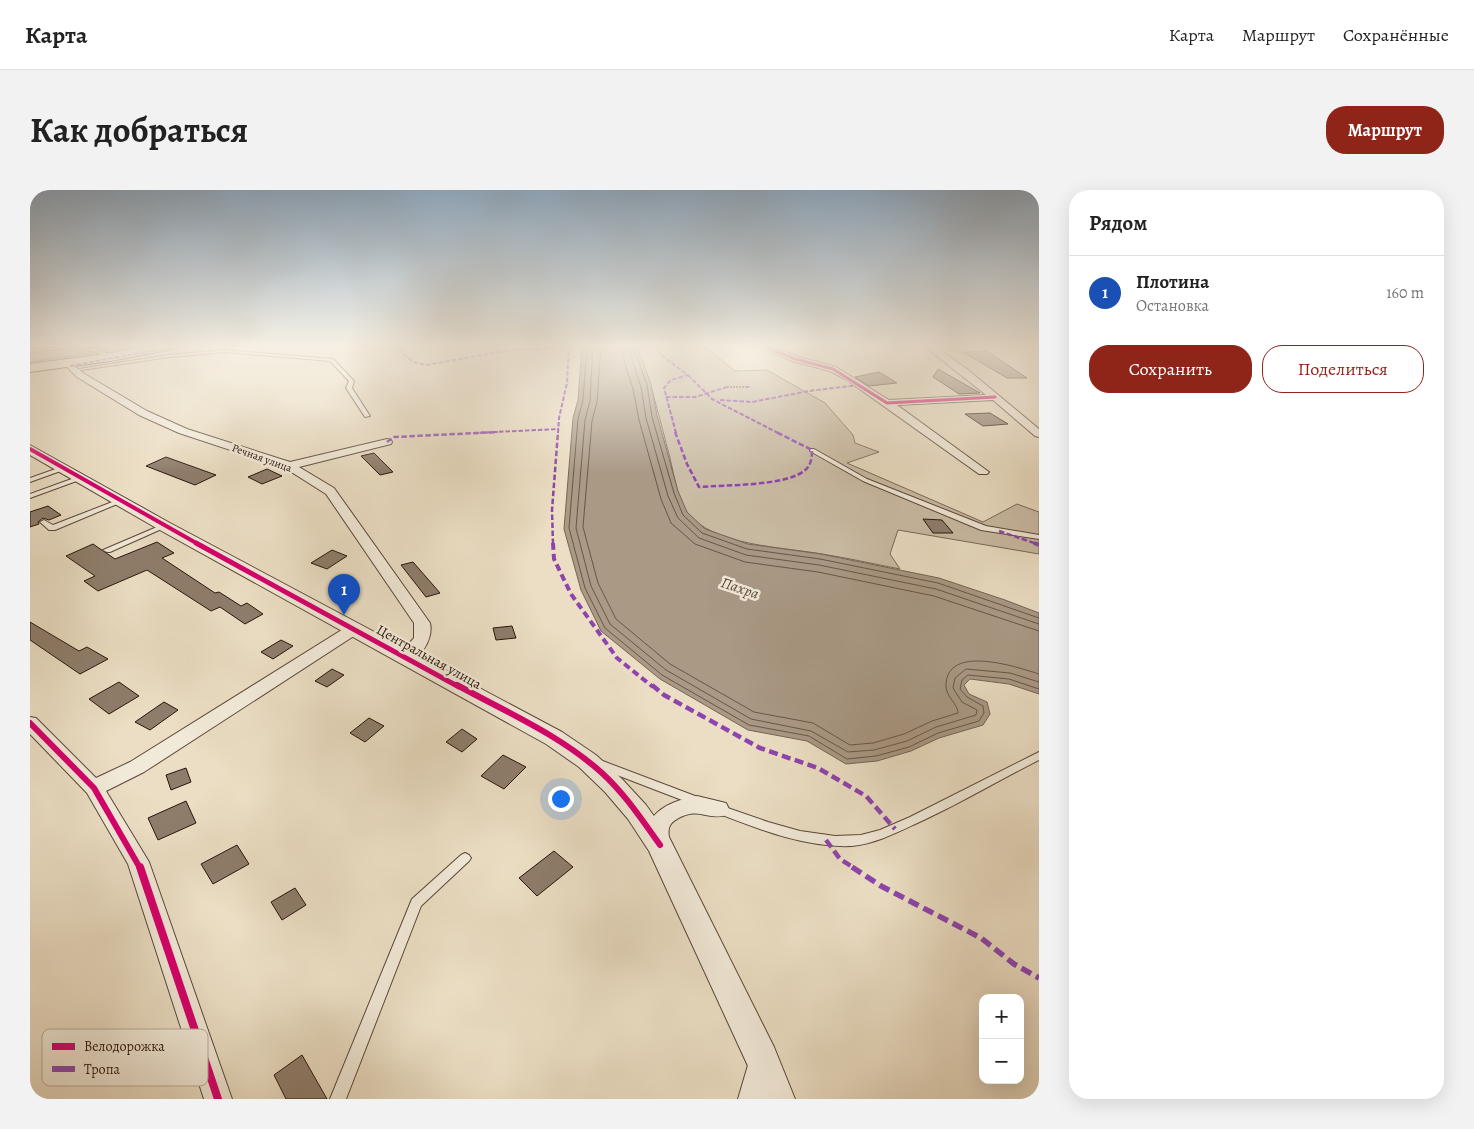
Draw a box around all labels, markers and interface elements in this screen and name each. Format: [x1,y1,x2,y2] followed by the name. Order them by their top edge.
[25,19,87,51] text: Карта
[1169,23,1214,47] text: Карта
[1242,23,1315,47] text: Маршрут
[1343,23,1449,47] text: Сохранённые
[30,106,248,154] text: Как добраться
[1326,106,1444,154] button: Маршрут
[1089,209,1147,237] text: Рядом
[1136,269,1209,295] text: Плотина
[1102,282,1108,304] text: 1
[1386,282,1424,304] text: 160 m
[1136,295,1209,317] text: Остановка
[1089,345,1252,393] button: Сохранить
[1262,345,1424,393] button: Поделиться
[230,440,295,476] street label: Речная улица
[718,572,762,604] water label: Пахра
[328,574,360,615] pin: 1
[373,620,485,694] street label: Центральная улица
[548,786,574,812] your location
[979,994,1024,1084] map controls
[979,994,1024,1039] button: +
[42,1029,208,1086] legend
[84,1037,165,1056] text: Велодорожка
[979,1039,1024,1084] button: −
[84,1060,121,1079] text: Тропа

